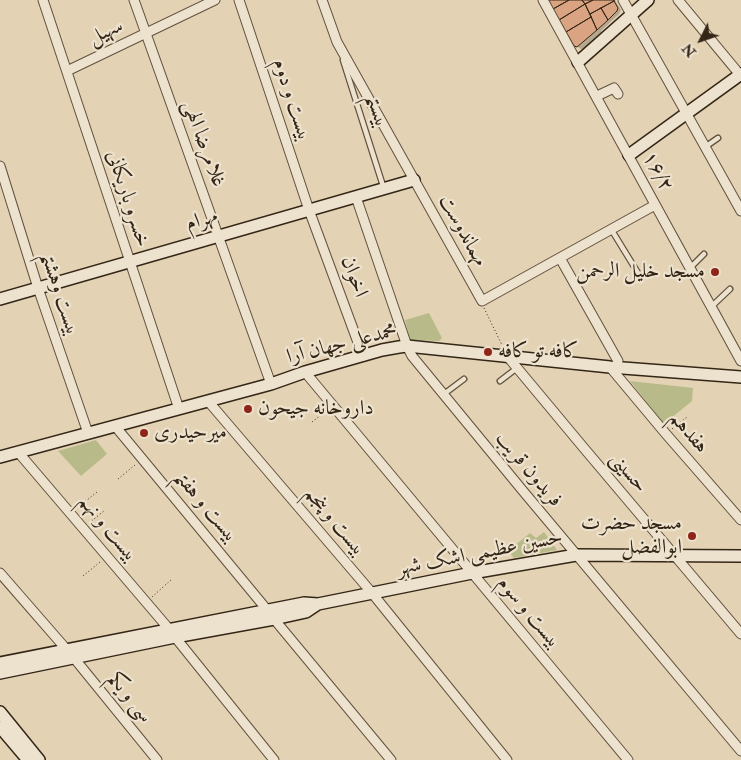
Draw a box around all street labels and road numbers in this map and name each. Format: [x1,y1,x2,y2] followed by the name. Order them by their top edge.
[85,14,127,52] street label: سهیل
[266,56,316,144] street label: بیست و دوم
[359,91,393,131] street label: بیستم
[176,97,230,191] street label: غلامرضا الهی
[100,147,154,251] street label: خسرو باریکانی
[636,147,678,197] street label: ۱۶/۲
[432,191,492,271] street label: مهماندوست
[183,204,221,238] street label: مهرام
[34,249,84,339] street label: بیست وهشتم
[334,253,372,301] street label: اخوان
[284,319,400,371] street label: محمدعلی جهان آرا
[663,407,713,459] street label: هفدهم
[489,427,567,513] street label: فریدون قریب
[604,447,652,499] street label: حسینی
[167,466,243,548] street label: بیست و هفتم
[298,482,370,562] street label: بیست و پنجم
[72,490,142,568] street label: بیست و نهم
[395,526,565,582] street label: حسین عظیمی اشک شهر
[491,572,565,654] street label: بیست و سوم
[101,667,157,729] street label: سی و یکم

